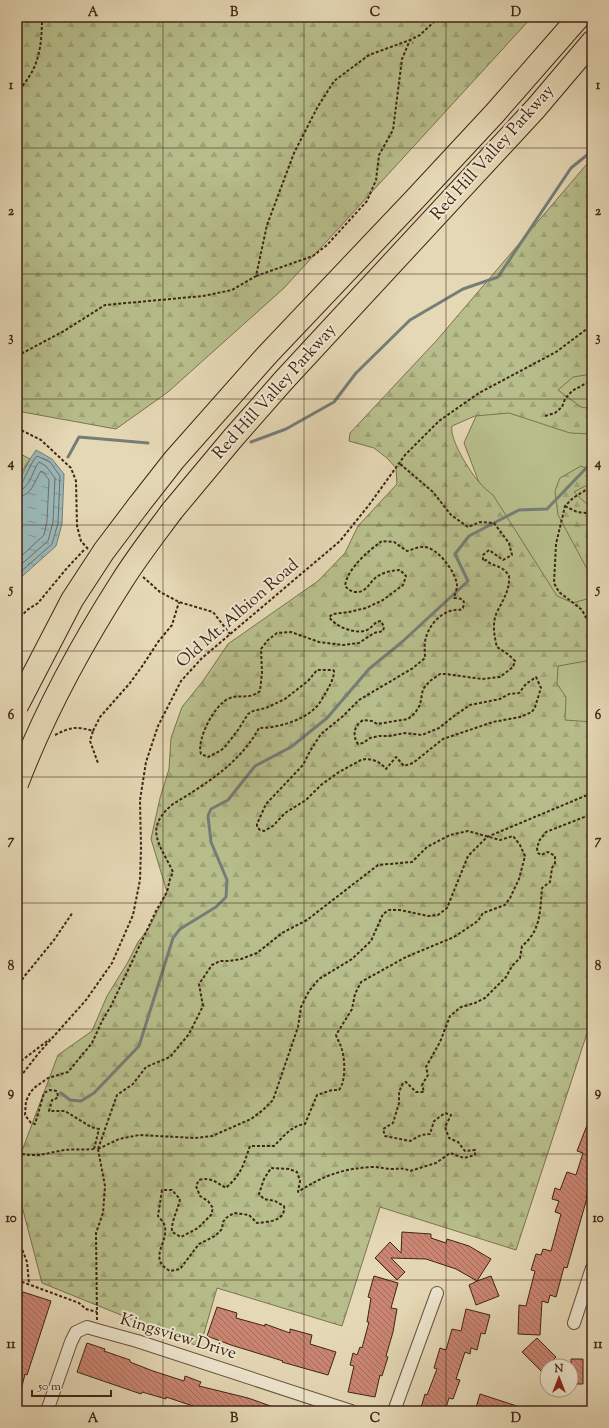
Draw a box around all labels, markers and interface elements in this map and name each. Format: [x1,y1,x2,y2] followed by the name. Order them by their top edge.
[88,4,99,22] text: A
[230,4,239,22] text: B
[370,4,380,22] text: C
[511,4,521,22] text: D
[9,77,14,95] text: 1
[596,77,601,95] text: 1
[426,80,561,226] street label: Red Hill Valley Parkway
[8,203,15,221] text: 2
[595,203,602,221] text: 2
[208,319,343,465] street label: Red Hill Valley Parkway
[8,329,14,347] text: 3
[595,329,601,347] text: 3
[7,455,15,473] text: 4
[594,455,602,473] text: 4
[171,554,305,674] street label: Old Mt. Albion Road
[8,581,14,599] text: 5
[595,581,601,599] text: 5
[8,707,15,725] text: 6
[595,707,602,725] text: 6
[8,832,15,850] text: 7
[595,832,602,850] text: 7
[8,958,15,976] text: 8
[595,958,602,976] text: 8
[8,1084,15,1102] text: 9
[595,1084,602,1102] text: 9
[5,1210,17,1228] text: 10
[592,1210,604,1228] text: 10
[117,1308,239,1366] street label: Kingsview Drive
[7,1336,16,1354] text: 11
[594,1336,603,1354] text: 11
[539,1358,579,1398] north arrow
[554,1361,564,1377] text: N
[32,1372,111,1398] scale bar
[37,1378,61,1396] text: 50 m
[88,1410,99,1428] text: A
[230,1410,239,1428] text: B
[370,1410,380,1428] text: C
[511,1410,521,1428] text: D

